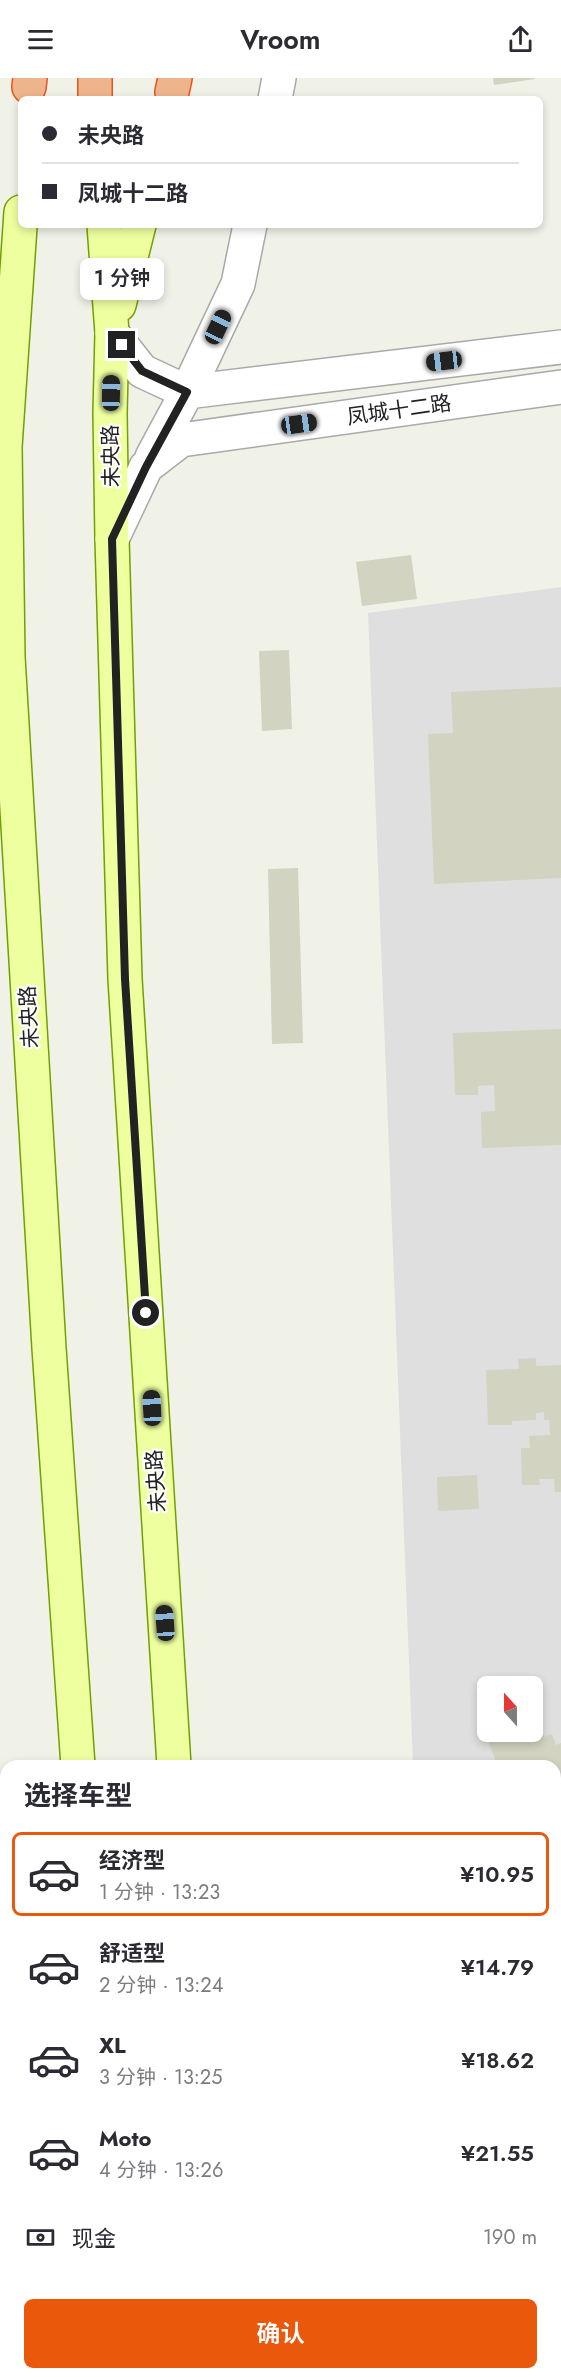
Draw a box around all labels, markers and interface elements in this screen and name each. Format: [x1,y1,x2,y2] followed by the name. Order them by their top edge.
[240,20,321,59] text: Vroom
[24,23,57,56] icon: menu
[504,23,537,56] icon: share
[78,119,144,151] text: 未央路
[78,177,188,209] text: 凤城十二路
[80,258,164,300] callout: 1 分钟
[94,264,150,293] text: 1 分钟
[202,307,234,347] car
[108,331,135,358] route end
[425,350,463,372] car
[102,375,120,411] car
[345,388,453,432] street label: 凤城十二路
[280,413,318,435] car
[95,424,127,488] street label: 未央路
[12,985,46,1049] street label: 未央路
[132,1299,159,1326] route start
[142,1390,162,1426] car
[139,1449,173,1513] street label: 未央路
[155,1604,175,1642] car
[477,1676,543,1742] north arrow
[477,1676,543,1742] map controls
[24,1776,132,1815] text: 选择车型
[99,1844,165,1876] text: 经济型
[27,1847,81,1901] icon: car
[460,1858,534,1890] text: ¥10.95
[99,1878,220,1907] text: 1 分钟 · 13:23
[99,1937,165,1969] text: 舒适型
[27,1940,81,1994] icon: car
[461,1951,534,1983] text: ¥14.79
[99,1971,223,2000] text: 2 分钟 · 13:24
[99,2029,126,2061] text: XL
[27,2033,81,2087] icon: car
[461,2044,534,2076] text: ¥18.62
[99,2063,223,2092] text: 3 分钟 · 13:25
[99,2122,152,2154] text: Moto
[27,2126,81,2180] icon: car
[461,2137,534,2169] text: ¥21.55
[99,2156,223,2185] text: 4 分钟 · 13:26
[24,2221,57,2254] icon: cash
[72,2222,116,2254] text: 现金
[483,2223,537,2252] text: 190 m
[24,2299,537,2368] button: 确认

